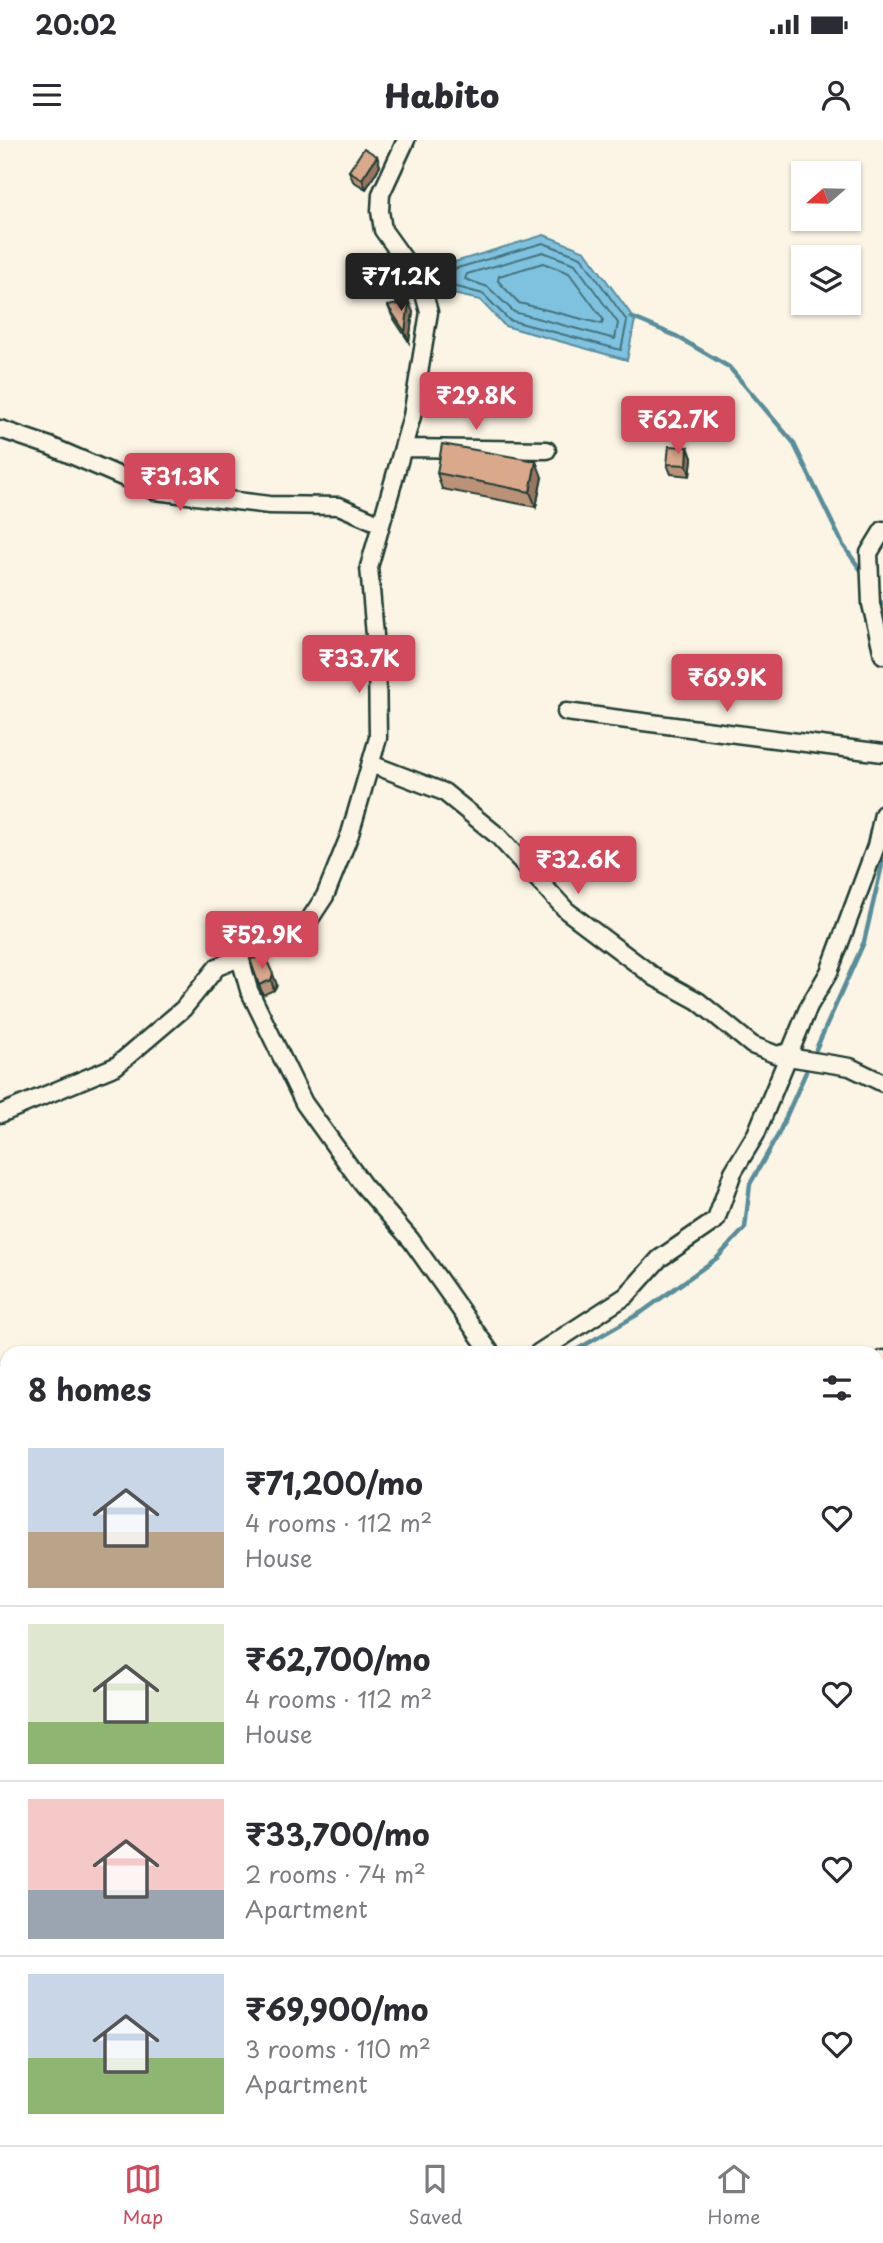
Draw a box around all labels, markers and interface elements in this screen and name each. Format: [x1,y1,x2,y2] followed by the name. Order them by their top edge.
[35,5,117,44] text: 20:02
[384,71,499,119] text: Habito
[28,76,66,114] icon: menu
[817,76,855,114] icon: person
[791,161,861,231] north arrow
[791,161,861,315] map controls
[791,245,861,315] button: layers
[344,254,458,313] pin: ₹71.2K
[361,258,441,293] text: ₹71.2K
[419,372,533,432] pin: ₹29.8K
[436,377,516,412] text: ₹29.8K
[621,396,735,456] pin: ₹62.7K
[637,401,719,436] text: ₹62.7K
[123,454,237,513] pin: ₹31.3K
[140,458,220,493] text: ₹31.3K
[302,636,416,695] pin: ₹33.7K
[318,640,400,675] text: ₹33.7K
[670,654,784,714] pin: ₹69.9K
[687,659,767,694] text: ₹69.9K
[521,836,635,896] pin: ₹32.6K
[535,841,621,876] text: ₹32.6K
[205,912,319,971] pin: ₹52.9K
[221,916,303,951] text: ₹52.9K
[28,1366,151,1411] text: 8 homes
[818,1369,856,1407] icon: filters
[245,1460,423,1505] text: ₹71,200/mo
[84,1476,168,1560] icon: home
[818,1499,856,1537] icon: heart
[245,1505,432,1540] text: 4 rooms · 112 m²
[245,1540,312,1575] text: House
[245,1636,430,1681] text: ₹62,700/mo
[84,1652,168,1736] icon: home
[818,1675,856,1713] icon: heart
[245,1681,432,1716] text: 4 rooms · 112 m²
[245,1716,312,1751] text: House
[245,1811,430,1856] text: ₹33,700/mo
[84,1827,168,1911] icon: home
[818,1850,856,1888] icon: heart
[245,1856,426,1891] text: 2 rooms · 74 m²
[245,1891,368,1926] text: Apartment
[245,1986,428,2031] text: ₹69,900/mo
[84,2002,168,2086] icon: home
[818,2025,856,2063] icon: heart
[245,2031,431,2066] text: 3 rooms · 110 m²
[245,2066,368,2101] text: Apartment
[123,2160,163,2230] tab: Map
[408,2160,462,2230] tab: Saved
[708,2160,760,2230] tab: Home

